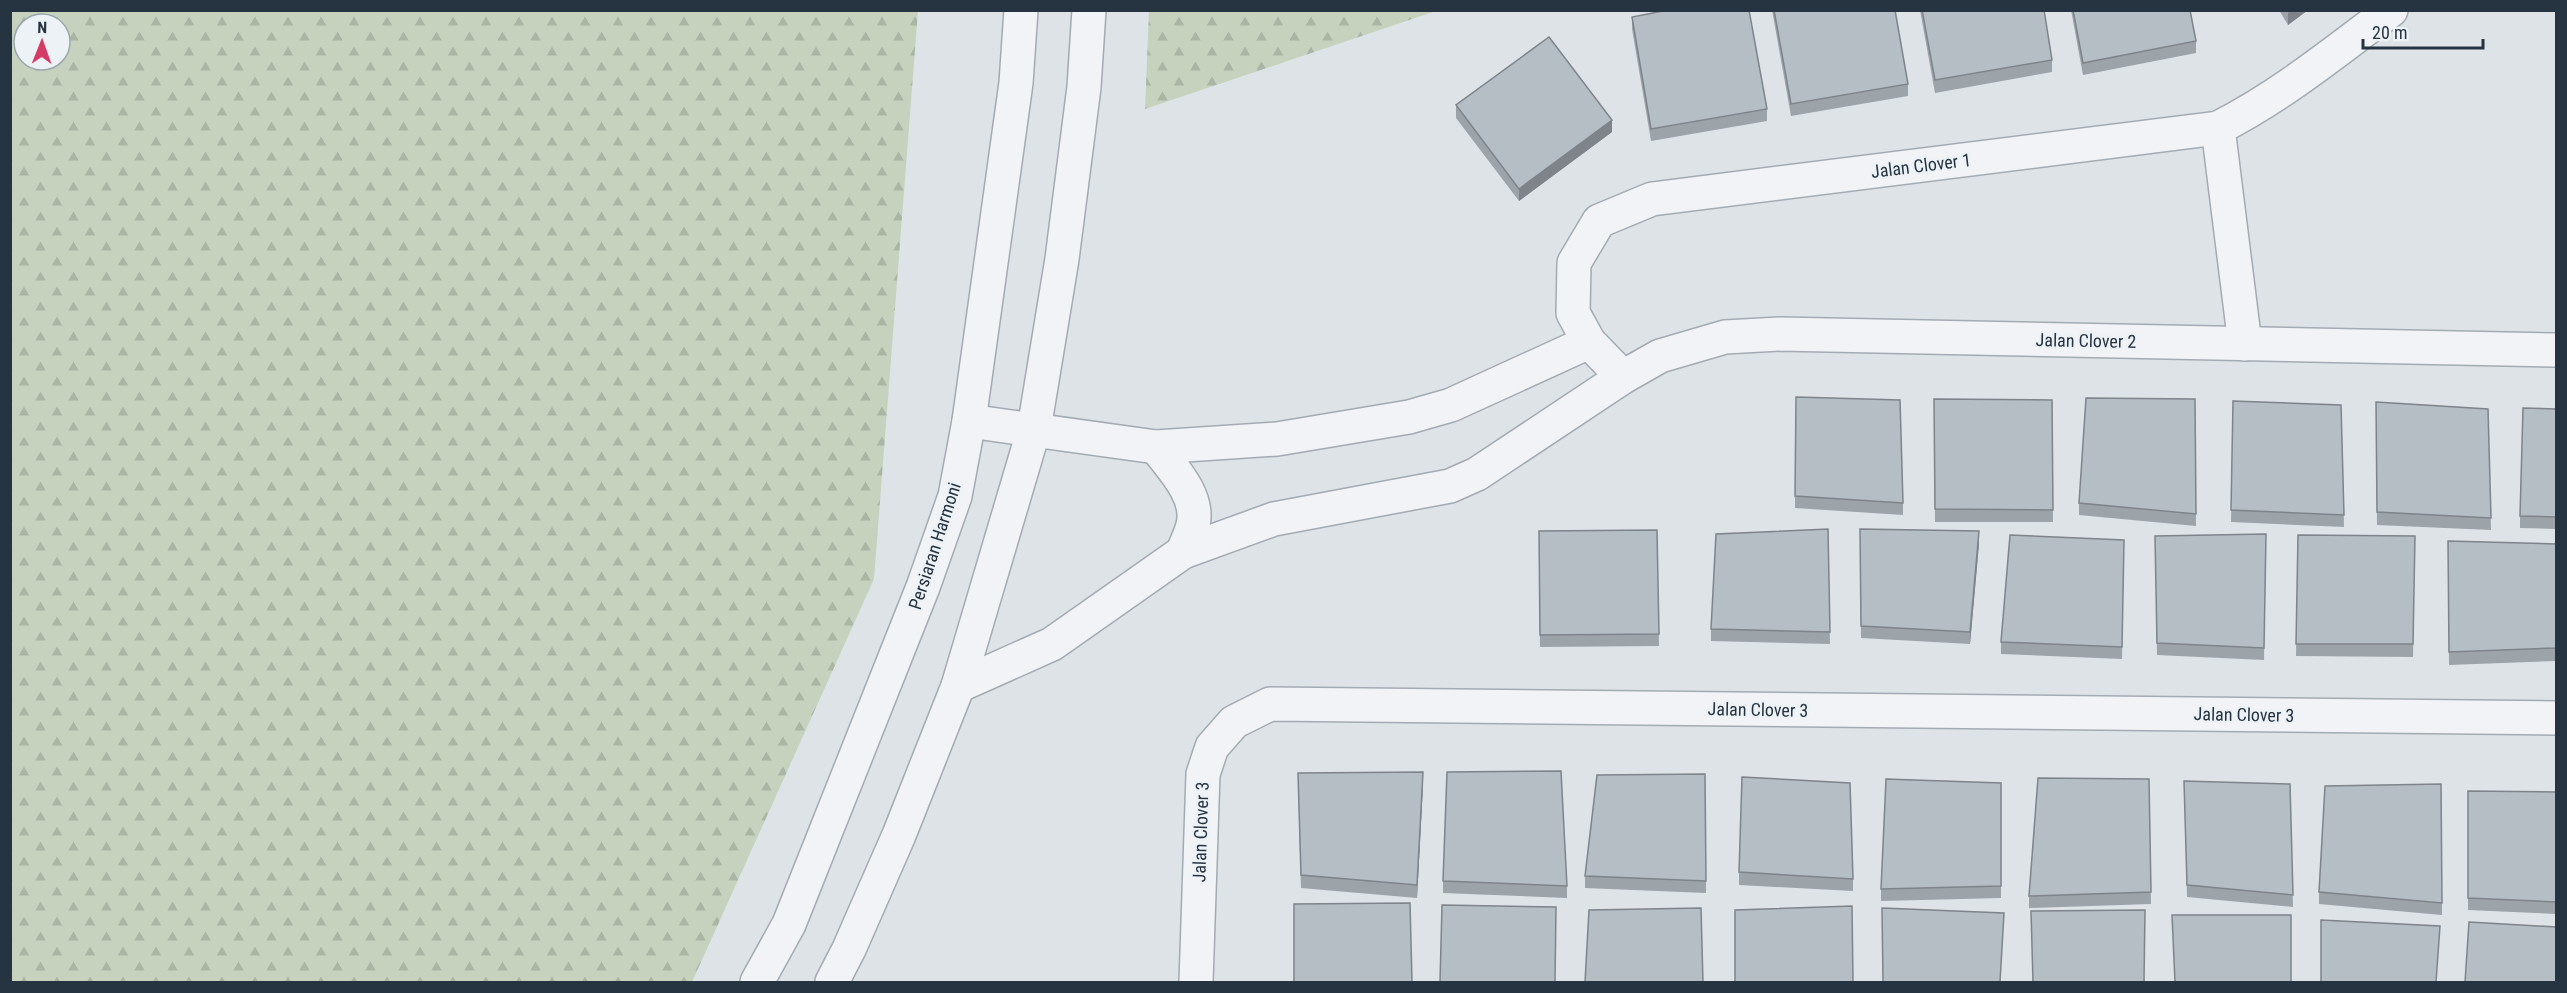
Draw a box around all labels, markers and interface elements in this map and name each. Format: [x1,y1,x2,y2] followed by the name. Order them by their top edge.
[12,12,72,72] north arrow
[2363,12,2483,50] scale bar
[37,18,47,37] text: N
[2372,22,2407,43] text: 20 m
[1870,149,1972,182] street label: Jalan Clover 1
[2035,329,2137,352] street label: Jalan Clover 2
[904,480,965,612] street label: Persiaran Harmoni
[1707,698,1809,721] street label: Jalan Clover 3
[2193,703,2295,726] street label: Jalan Clover 3
[1188,781,1213,883] street label: Jalan Clover 3

